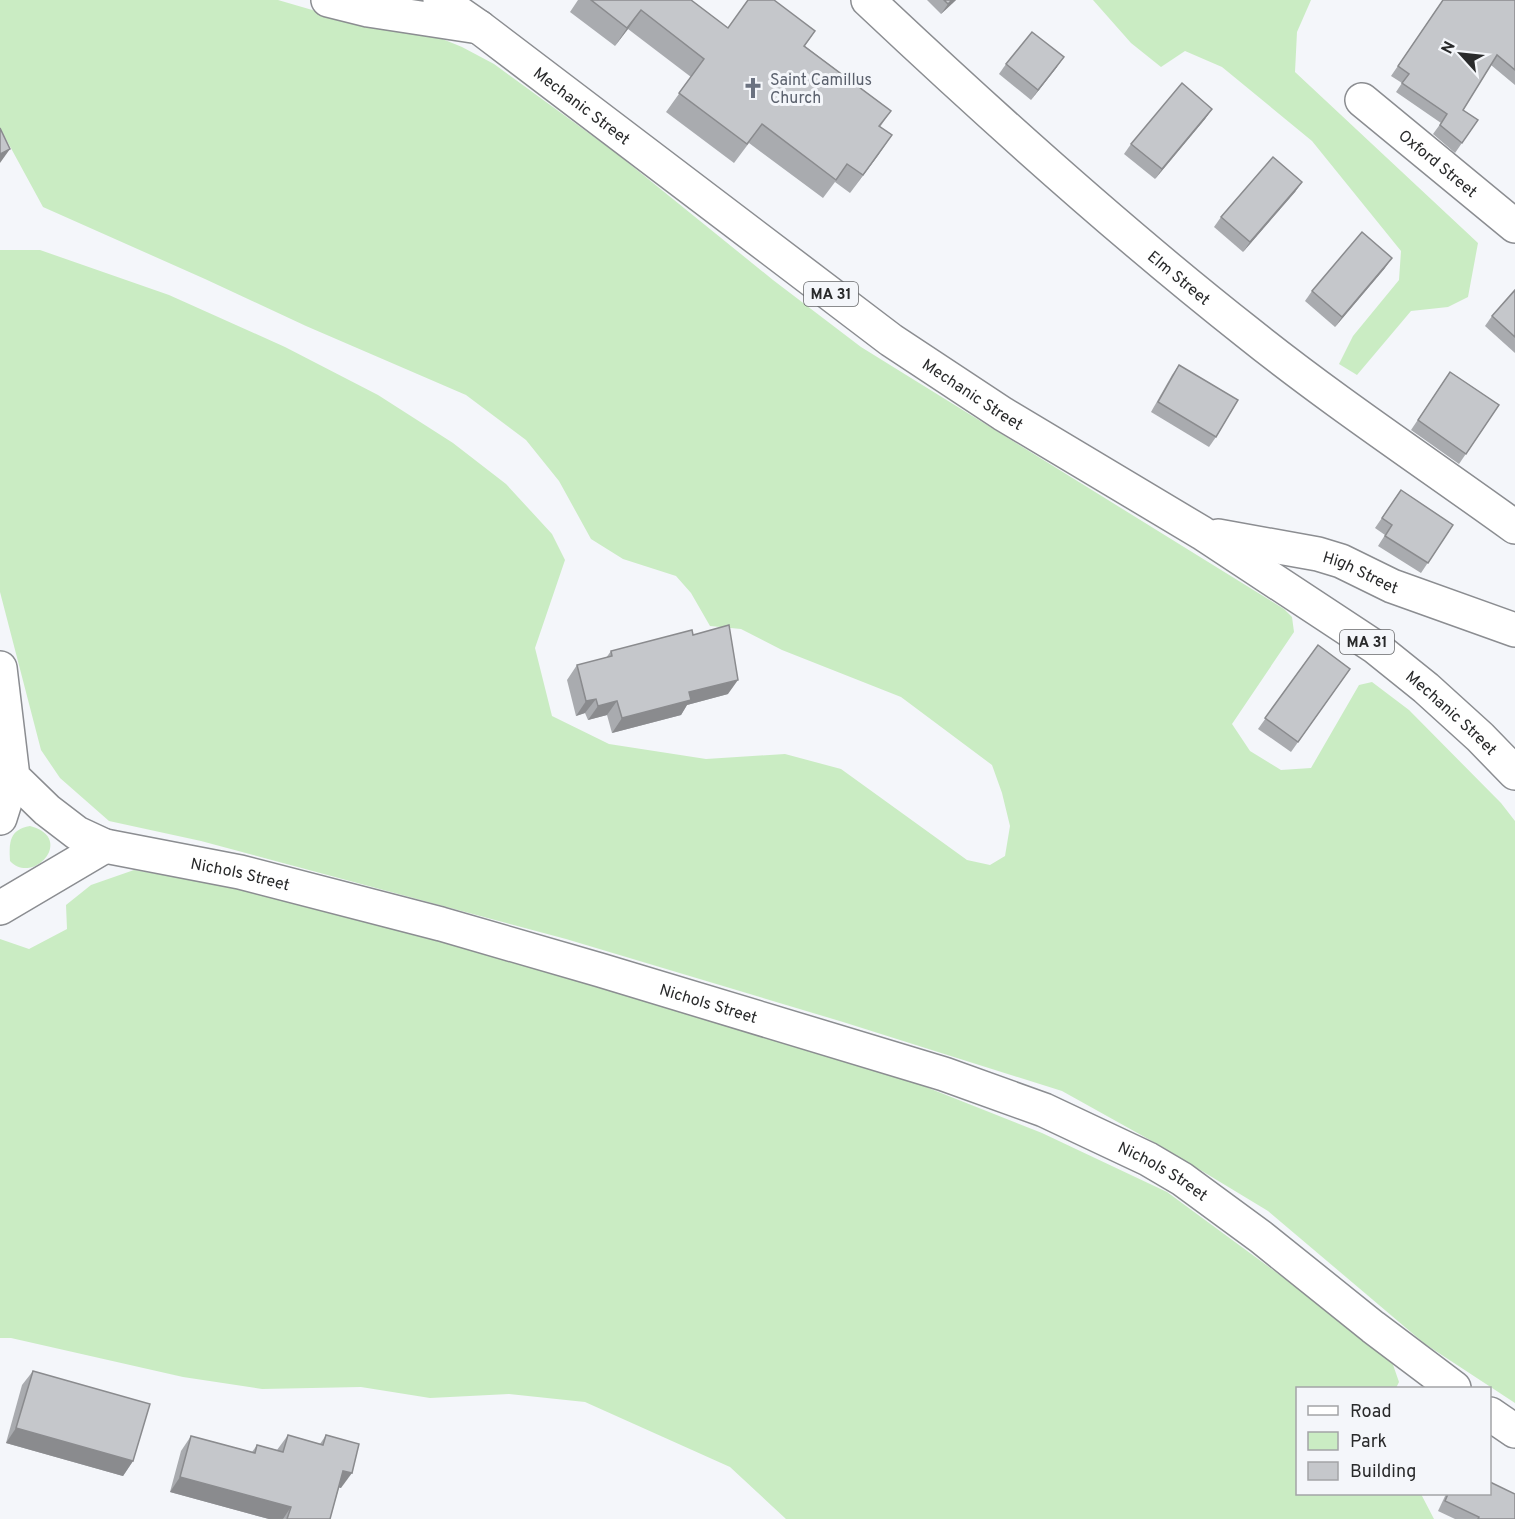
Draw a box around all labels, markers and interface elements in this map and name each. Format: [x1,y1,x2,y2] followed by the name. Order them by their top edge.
[1431,24,1491,84] north arrow
[1438,38,1461,58] text: N
[529,64,633,150] street label: Mechanic Street
[770,71,872,109] place label: Saint Camillus Church
[741,76,765,100] church icon: Saint Camillus Church
[1394,126,1481,203] street label: Oxford Street
[1143,247,1213,311] street label: Elm Street
[804,282,858,306] road number: MA 31
[918,355,1026,436] street label: Mechanic Street
[1320,548,1400,599] street label: High Street
[1340,630,1394,654] road number: MA 31
[1401,667,1500,760] street label: Mechanic Street
[189,855,292,896] street label: Nichols Street
[657,981,759,1029] street label: Nichols Street
[1114,1138,1211,1206] street label: Nichols Street
[1296,1387,1491,1495] legend
[1350,1401,1392,1424] text: Road
[1350,1431,1387,1454] text: Park
[1350,1461,1416,1484] text: Building

